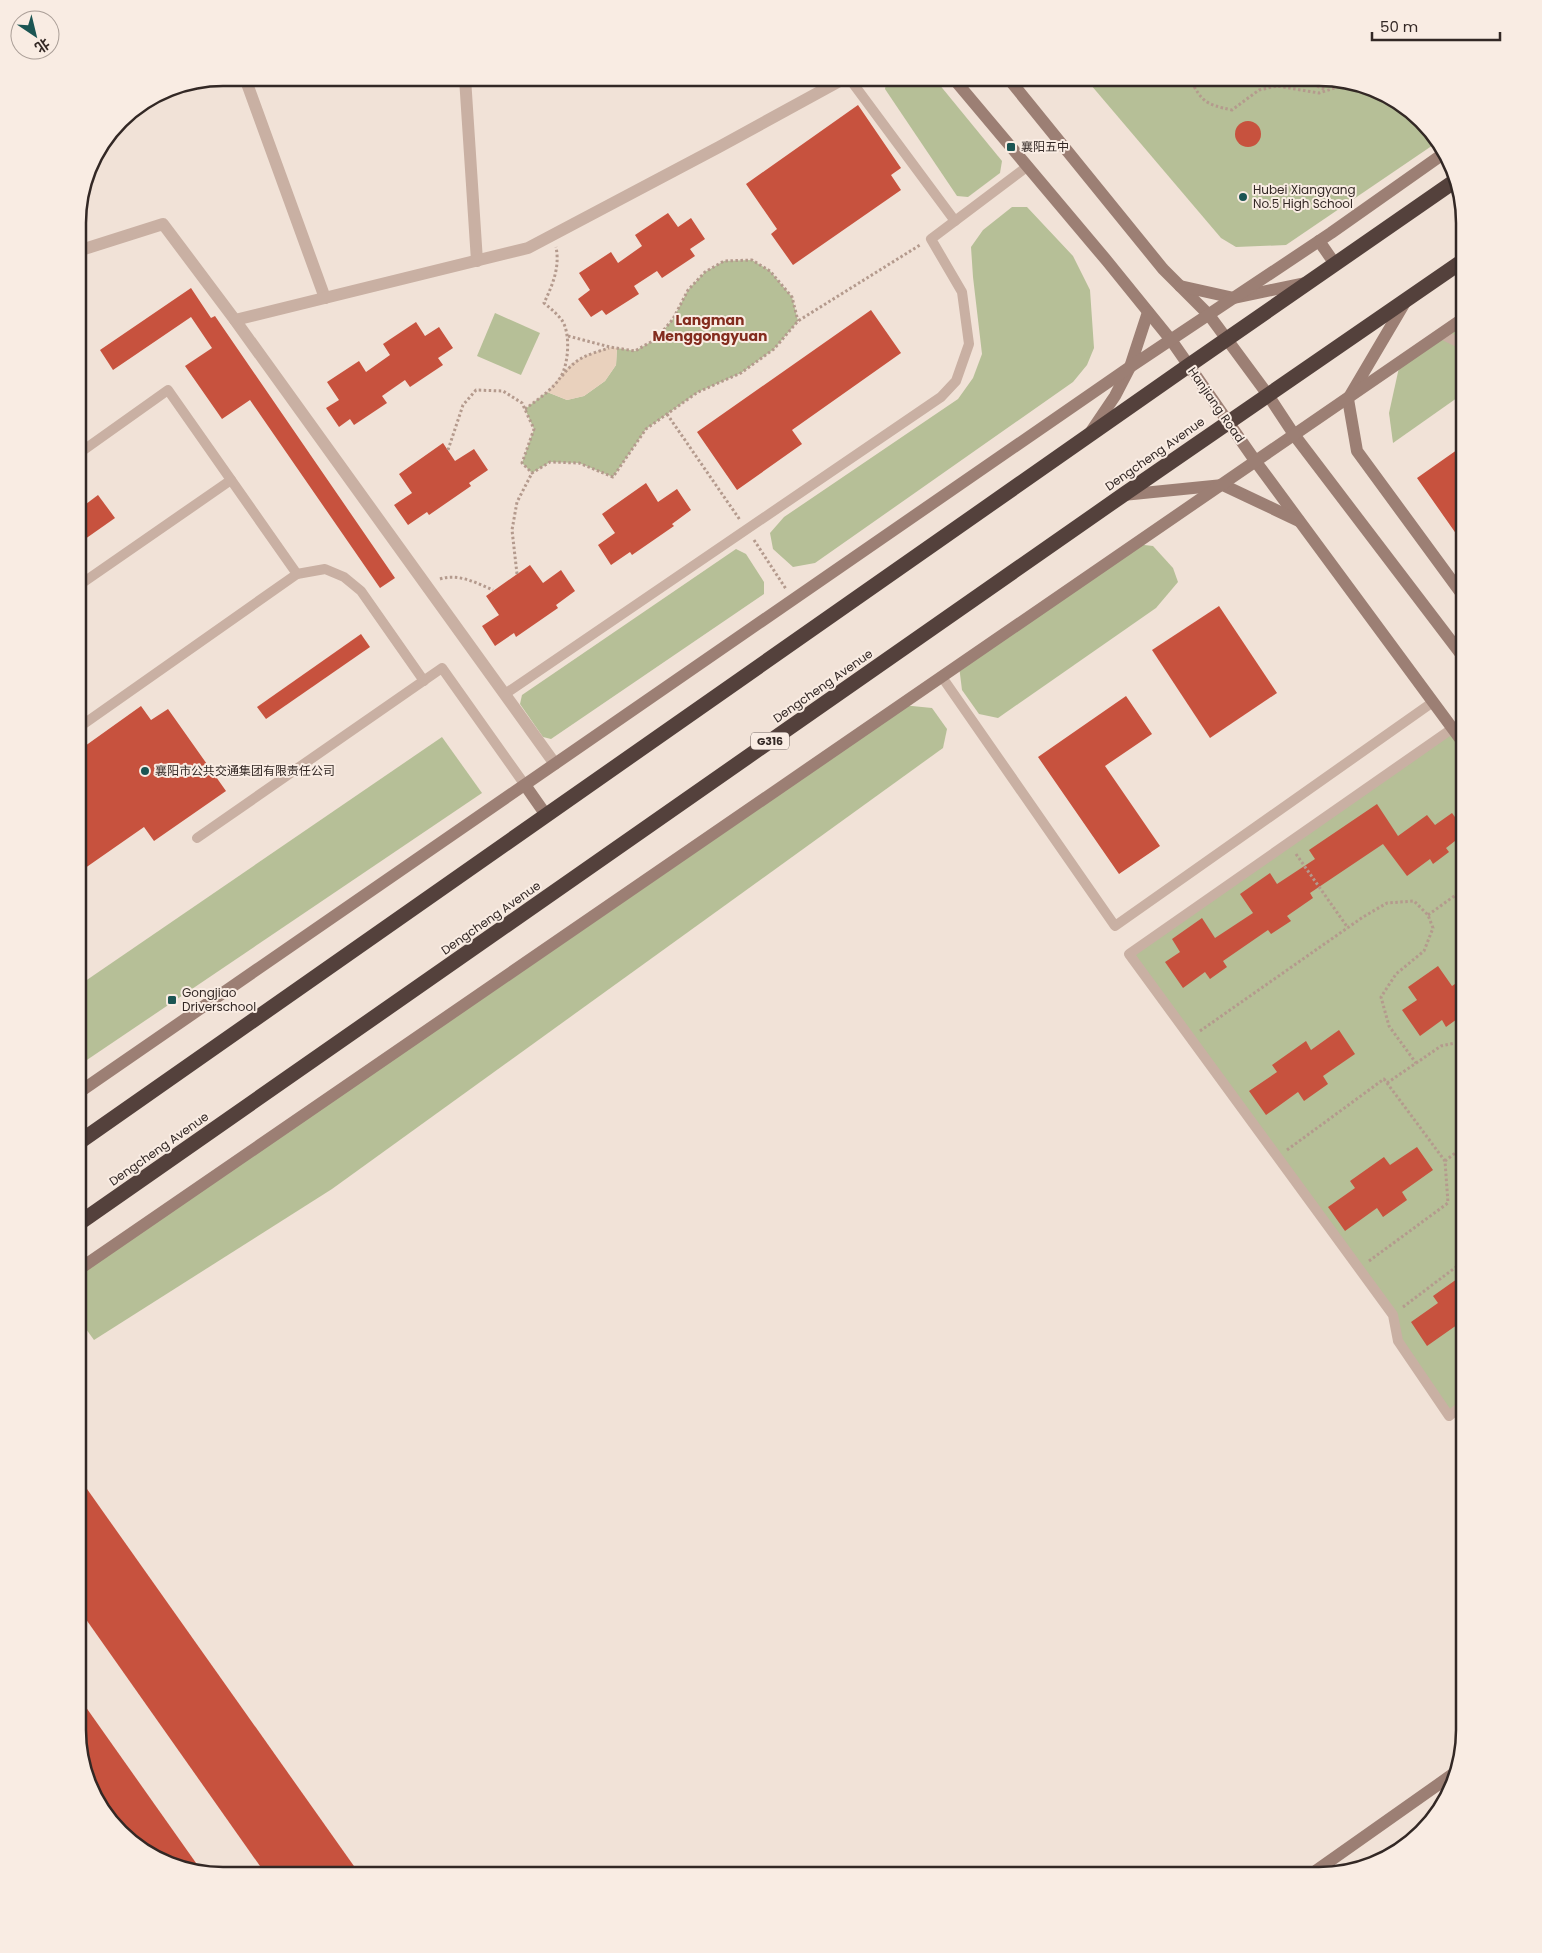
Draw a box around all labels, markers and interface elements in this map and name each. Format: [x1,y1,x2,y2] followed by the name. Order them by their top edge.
[10,10,60,60] north arrow
[1372,10,1500,42] scale bar
[1380,16,1418,37] text: 50 m
[31,33,54,58] text: 北
[1021,138,1069,155] place label: 襄阳五中
[1005,141,1017,153] marker: 襄阳五中
[1253,181,1356,212] place label: Hubei Xiangyang No.5 High School
[1237,191,1249,203] marker: Hubei Xiangyang No.5 High School
[652,310,768,346] district label: Langman Menggongyuan
[1184,364,1249,446] street label: Hanjiang Road
[1101,413,1208,494] street label: Dengcheng Avenue
[769,645,876,726] street label: Dengcheng Avenue
[751,732,789,749] road number: G316
[155,762,335,779] place label: 襄阳市公共交通集团有限责任公司
[139,765,151,777] marker: 襄阳市公共交通集团有限责任公司
[437,877,544,958] street label: Dengcheng Avenue
[182,984,256,1015] place label: Gongjiao Driverschool
[166,994,178,1006] marker: Gongjiao Driverschool
[105,1108,212,1189] street label: Dengcheng Avenue

